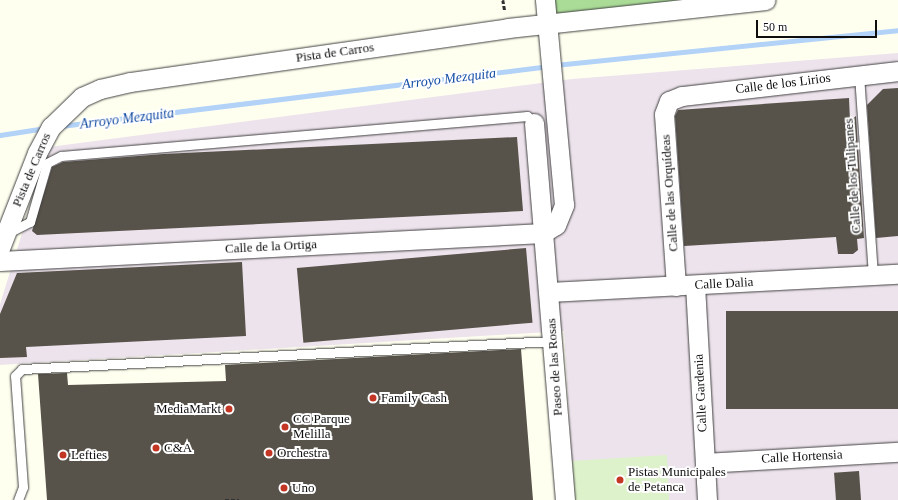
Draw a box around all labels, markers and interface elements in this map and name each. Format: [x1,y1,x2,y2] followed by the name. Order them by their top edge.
[758,12,879,38] scale bar
[763,20,787,34] text: 50 m
[295,40,375,66] street label: Pista de Carros
[401,65,497,93] water label: Arroyo Mezquita
[735,70,831,98] street label: Calle de los Lirios
[79,105,175,133] water label: Arroyo Mezquita
[841,118,865,234] street label: Calle de los Tulipanes
[9,131,55,209] street label: Pista de Carros
[658,134,682,252] street label: Calle de las Orquídeas
[225,237,317,257] street label: Calle de la Ortiga
[694,275,754,293] street label: Calle Dalia
[544,318,566,416] street label: Paseo de las Rosas
[691,353,711,433] street label: Calle Gardenia
[381,390,447,406] place label: Family Cash
[368,393,378,403] marker: Family Cash
[156,401,221,417] place label: MediaMarkt
[224,404,234,414] marker: MediaMarkt
[293,412,350,443] place label: CC Parque Melilla
[280,422,290,432] marker: CC Parque Melilla
[164,440,192,456] place label: C&A
[151,443,161,453] marker: C&A
[277,445,328,461] place label: Orchestra
[71,447,107,463] place label: Lefties
[761,447,843,467] street label: Calle Hortensia
[264,448,274,458] marker: Orchestra
[58,450,68,460] marker: Lefties
[628,465,726,496] place label: Pistas Municipales de Petanca
[615,475,625,485] marker: Pistas Municipales de Petanca
[292,480,314,496] place label: Uno
[279,483,289,493] marker: Uno

